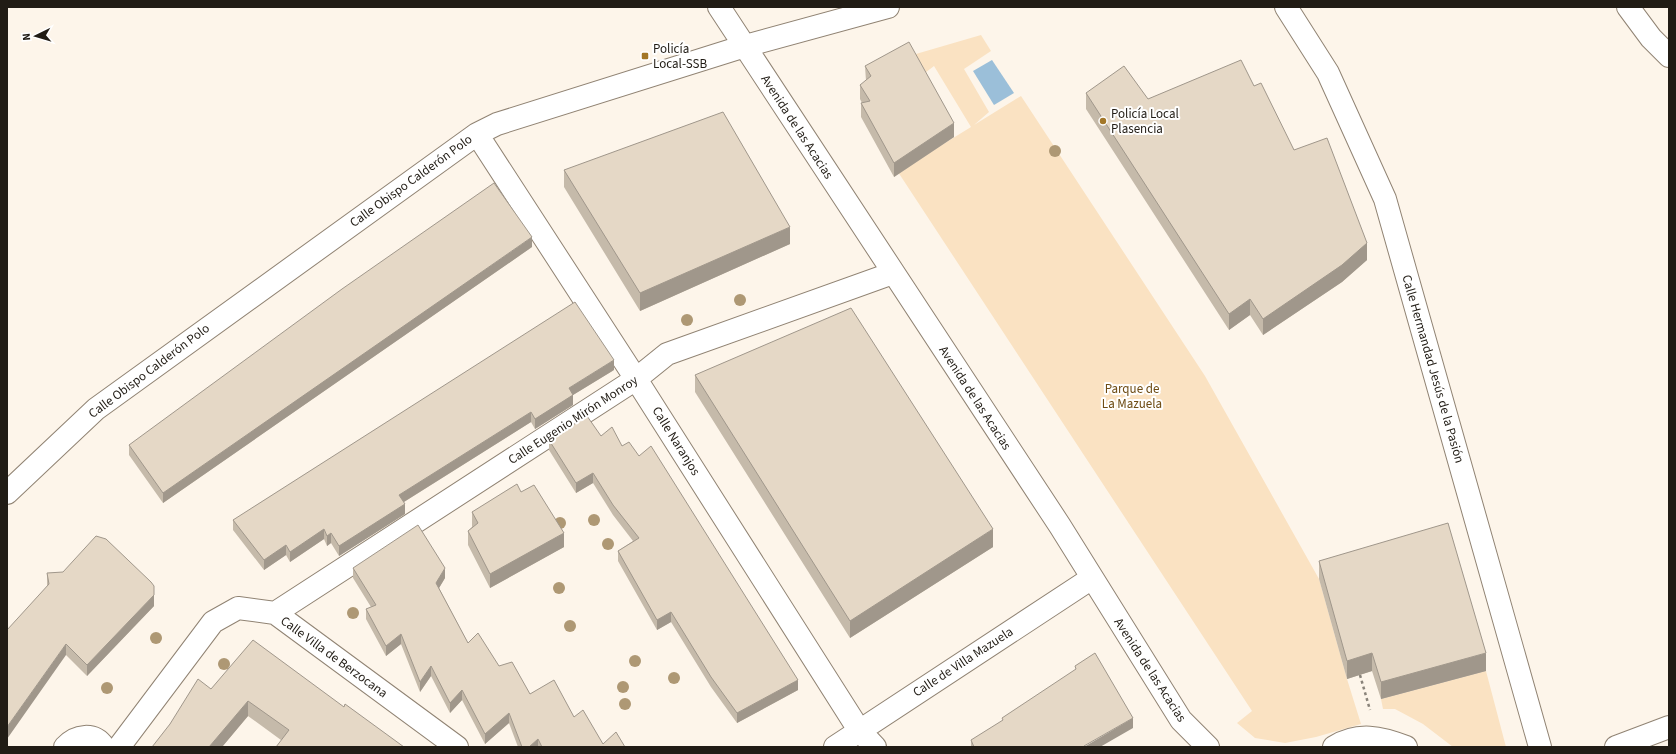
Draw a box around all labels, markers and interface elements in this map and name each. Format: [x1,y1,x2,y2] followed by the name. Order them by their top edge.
[16,16,56,56] north arrow
[19,33,34,41] text: N
[653,40,707,73] place label: Policía Local-SSB
[640,51,650,61] marker: Policía Local-SSB
[757,71,838,183] street label: Avenida de las Acacias
[1111,105,1179,138] place label: Policía Local Plasencia
[1098,116,1108,126] marker: Policía Local Plasencia
[346,130,476,232] street label: Calle Obispo Calderón Polo
[1397,273,1469,465] street label: Calle Hermandad Jesús de la Pasión
[85,319,213,423] street label: Calle Obispo Calderón Polo
[935,342,1016,454] street label: Avenida de las Acacias
[505,371,641,469] street label: Calle Eugenio Mirón Monroy
[1102,380,1162,413] park label: Parque de La Mazuela
[648,403,705,479] street label: Calle Naranjos
[277,612,391,702] street label: Calle Villa de Berzocana
[1110,614,1191,726] street label: Avenida de las Acacias
[909,623,1017,701] street label: Calle de Villa Mazuela

